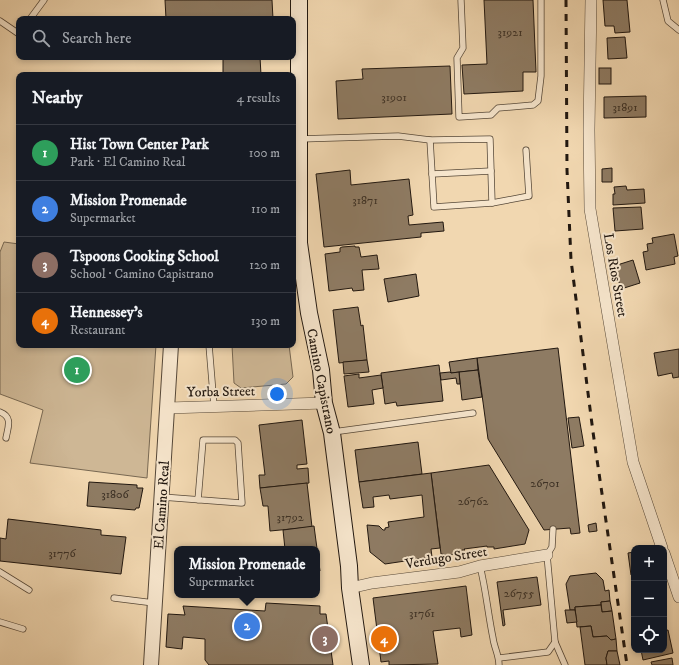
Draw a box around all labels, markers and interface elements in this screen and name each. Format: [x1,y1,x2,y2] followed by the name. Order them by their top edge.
[16,16,296,60] search box
[497,25,523,40] house number: 31921
[30,27,52,49] icon: search
[62,29,131,48] text: Search here
[32,87,82,109] text: Nearby
[237,90,280,106] text: 4 results
[381,90,407,105] house number: 31901
[612,100,638,115] house number: 31891
[70,135,209,154] text: Hist Town Center Park
[43,145,47,161] text: 1
[249,145,280,161] text: 100 m
[70,154,185,170] text: Park · El Camino Real
[70,191,187,210] text: Mission Promenade
[352,193,378,208] house number: 31871
[42,201,48,217] text: 2
[251,201,280,217] text: 110 m
[70,210,136,226] text: Supermarket
[599,232,631,319] street label: Los Rios Street
[70,247,219,266] text: Tspoons Cooking School
[43,257,47,273] text: 3
[249,257,280,273] text: 120 m
[70,266,214,282] text: School · Camino Capistrano
[70,303,143,322] text: Hennessey's
[41,313,49,329] text: 4
[251,313,280,329] text: 130 m
[70,322,126,338] text: Restaurant
[302,327,340,435] street label: Camino Capistrano
[64,355,90,385] pin: 1
[187,382,256,402] street label: Yorba Street
[267,384,287,404] your location
[150,459,174,550] street label: El Camino Real
[530,476,560,491] house number: 26701
[101,487,130,502] house number: 31806
[458,494,488,509] house number: 26762
[276,510,304,525] house number: 31792
[403,543,489,573] street label: Verdugo Street
[631,545,667,653] map controls
[631,545,667,581] button: +
[48,546,77,561] house number: 31776
[174,546,320,598] popup
[189,555,305,574] text: Mission Promenade
[189,574,254,590] text: Supermarket
[631,581,667,617] button: −
[504,586,534,601] house number: 26755
[409,606,435,621] house number: 31761
[234,611,260,641] pin: 2
[631,617,667,653] button: locate
[312,624,338,654] pin: 3
[371,624,397,654] pin: 4

